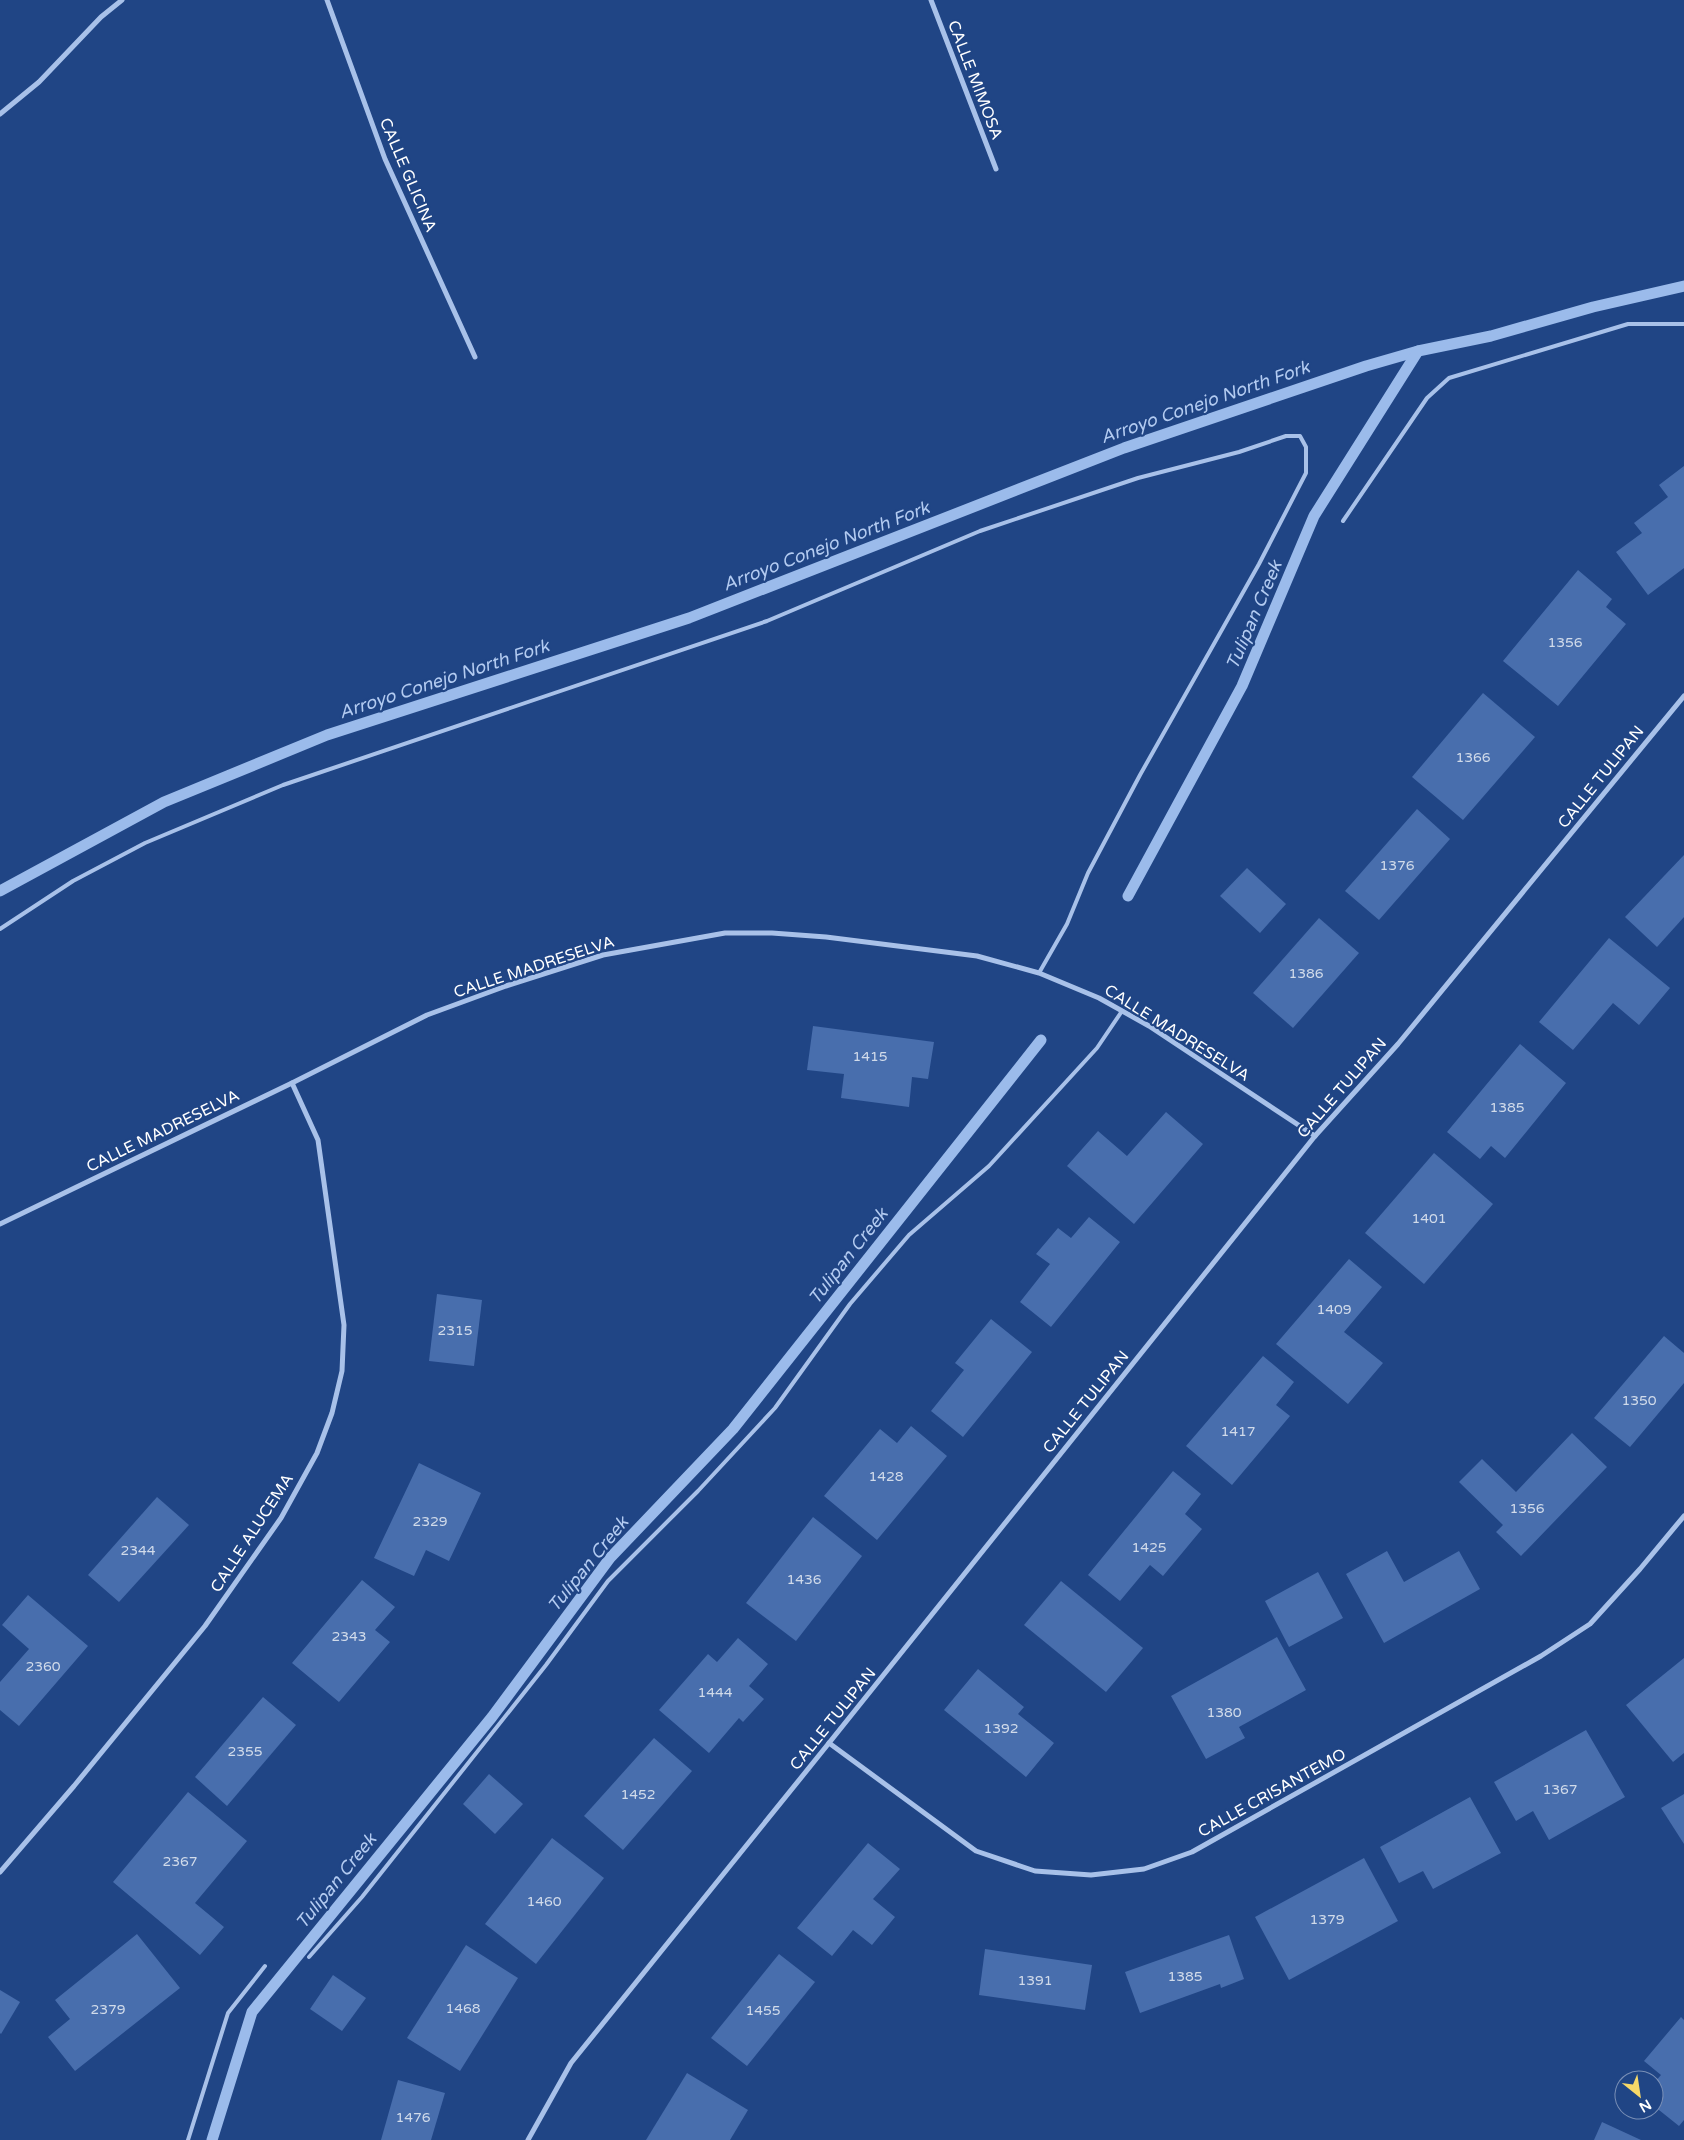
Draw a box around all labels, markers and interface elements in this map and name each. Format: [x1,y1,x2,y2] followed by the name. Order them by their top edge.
[943,18,1007,143] street label: CALLE MIMOSA
[375,115,441,235] street label: CALLE GLICINA
[1098,355,1314,448] water label: Arroyo Conejo North Fork
[719,496,934,596] water label: Arroyo Conejo North Fork
[1221,556,1287,673] water label: Tulipan Creek
[336,634,553,723] water label: Arroyo Conejo North Fork
[1547,634,1583,651] house number: 1356
[1553,722,1649,832] street label: CALLE TULIPAN
[1455,749,1491,766] house number: 1366
[1379,857,1415,874] house number: 1376
[451,932,617,1002] street label: CALLE MADRESELVA
[1288,965,1324,982] house number: 1386
[1101,980,1253,1086] street label: CALLE MADRESELVA
[1293,1034,1391,1142] street label: CALLE TULIPAN
[852,1048,888,1065] house number: 1415
[83,1085,243,1177] street label: CALLE MADRESELVA
[1489,1099,1525,1116] house number: 1385
[804,1203,893,1309] water label: Tulipan Creek
[1411,1210,1447,1227] house number: 1401
[1316,1301,1352,1318] house number: 1409
[437,1322,473,1339] house number: 2315
[1038,1347,1134,1457] street label: CALLE TULIPAN
[1621,1392,1657,1409] house number: 1350
[1220,1423,1256,1440] house number: 1417
[868,1468,904,1485] house number: 1428
[206,1470,298,1596] street label: CALLE ALUCEMA
[1509,1500,1545,1517] house number: 1356
[543,1511,634,1616] water label: Tulipan Creek
[412,1513,448,1530] house number: 2329
[1131,1539,1167,1556] house number: 1425
[120,1542,156,1559] house number: 2344
[786,1571,822,1588] house number: 1436
[331,1628,367,1645] house number: 2343
[25,1658,61,1675] house number: 2360
[785,1664,881,1774] street label: CALLE TULIPAN
[697,1684,733,1701] house number: 1444
[1206,1704,1242,1721] house number: 1380
[983,1720,1019,1737] house number: 1392
[227,1743,263,1760] house number: 2355
[1195,1744,1349,1842] street label: CALLE CRISANTEMO
[1542,1781,1578,1798] house number: 1367
[620,1786,656,1803] house number: 1452
[291,1828,382,1933] water label: Tulipan Creek
[162,1853,198,1870] house number: 2367
[526,1893,562,1910] house number: 1460
[1309,1911,1345,1928] house number: 1379
[1167,1968,1203,1985] house number: 1385
[1017,1972,1053,1989] house number: 1391
[445,2000,481,2017] house number: 1468
[90,2001,126,2018] house number: 2379
[745,2002,781,2019] house number: 1455
[1614,2070,1664,2120] north arrow
[1636,2096,1654,2116] text: N
[395,2109,431,2126] house number: 1476

